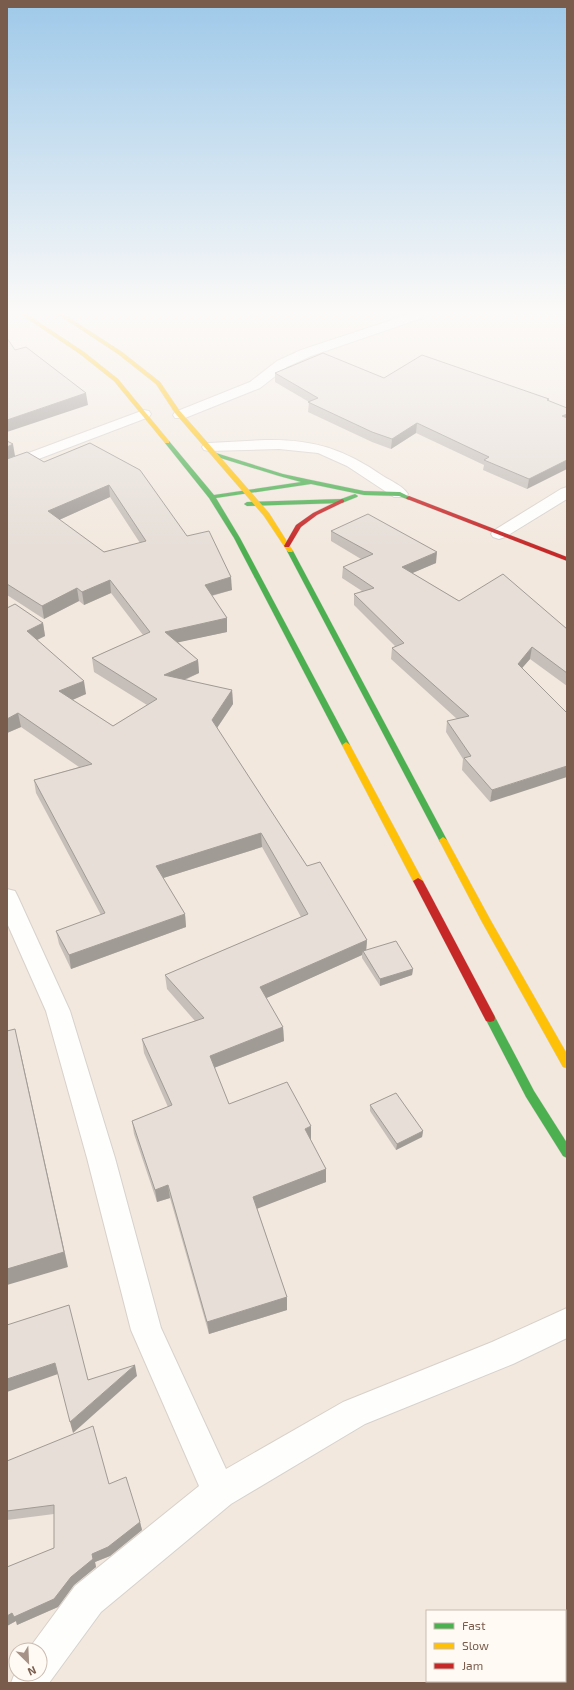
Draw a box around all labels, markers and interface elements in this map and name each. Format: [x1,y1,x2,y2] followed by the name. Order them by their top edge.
[426,1610,566,1682] legend
[462,1618,486,1632] text: Fast
[462,1638,489,1652] text: Slow
[8,1642,48,1682] north arrow
[462,1658,483,1672] text: Jam
[26,1664,39,1679] text: N

